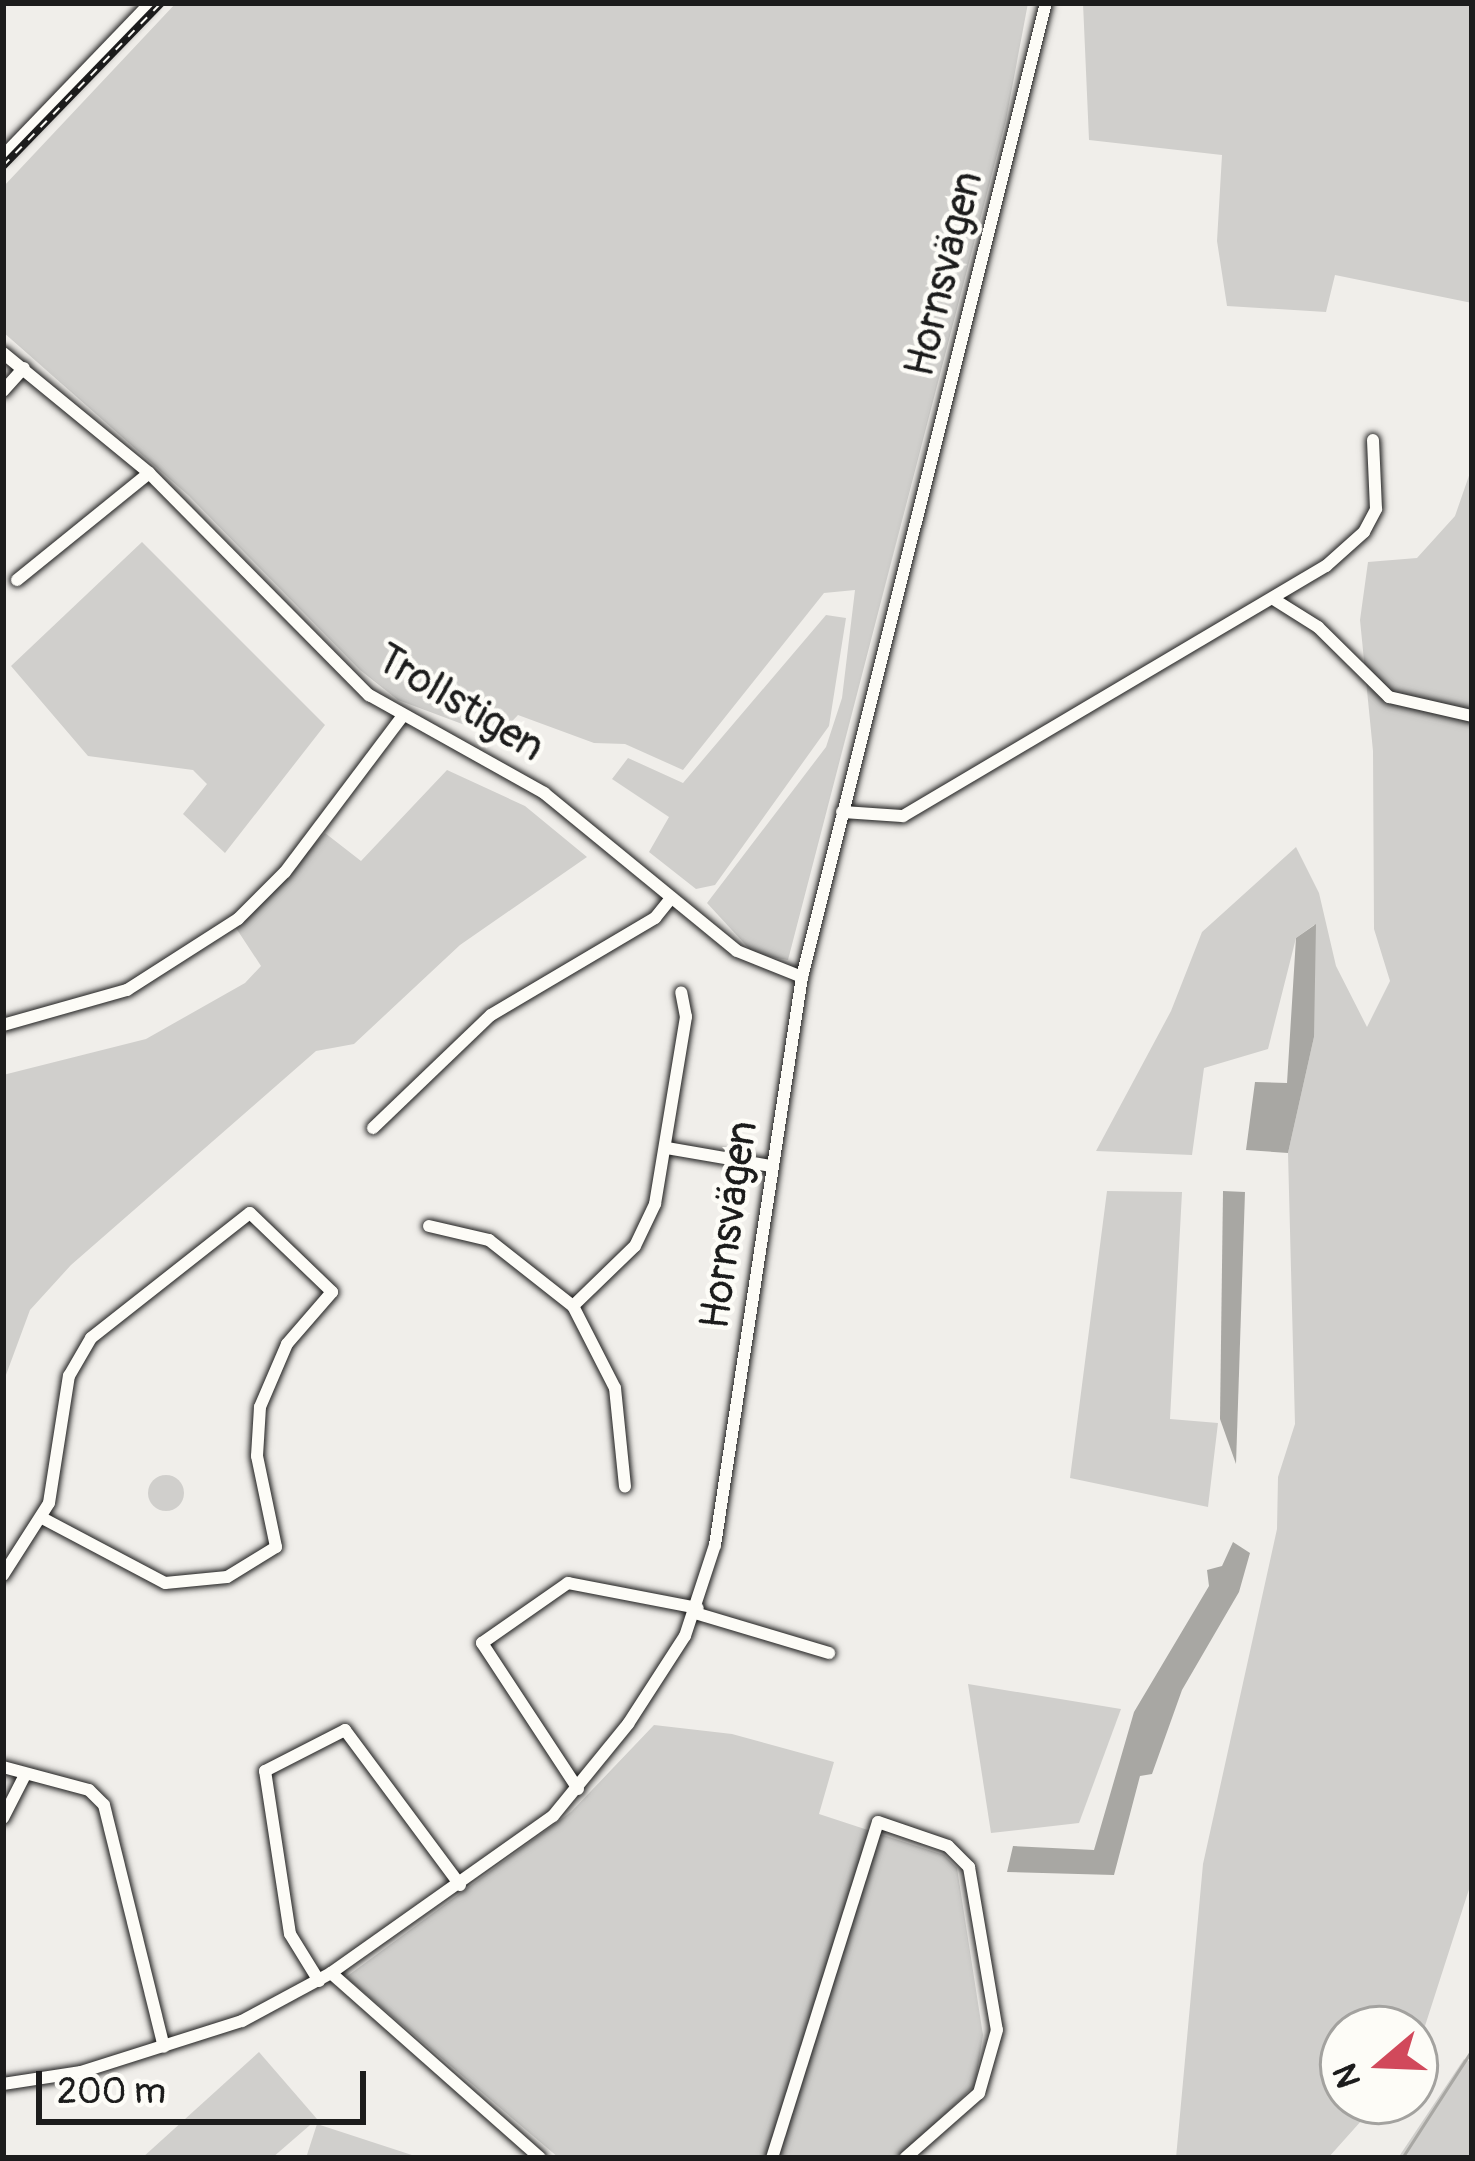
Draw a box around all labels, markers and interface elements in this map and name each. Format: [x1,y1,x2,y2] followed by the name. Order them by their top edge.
[894,166,994,382] street label: Hornsvägen
[367,633,553,773] street label: Trollstigen
[689,1118,769,1332] street label: Hornsvägen
[1319,2005,1439,2125] north arrow
[42,2047,372,2121] scale bar
[1324,2059,1370,2093] text: N
[57,2069,166,2114] text: 200 m

